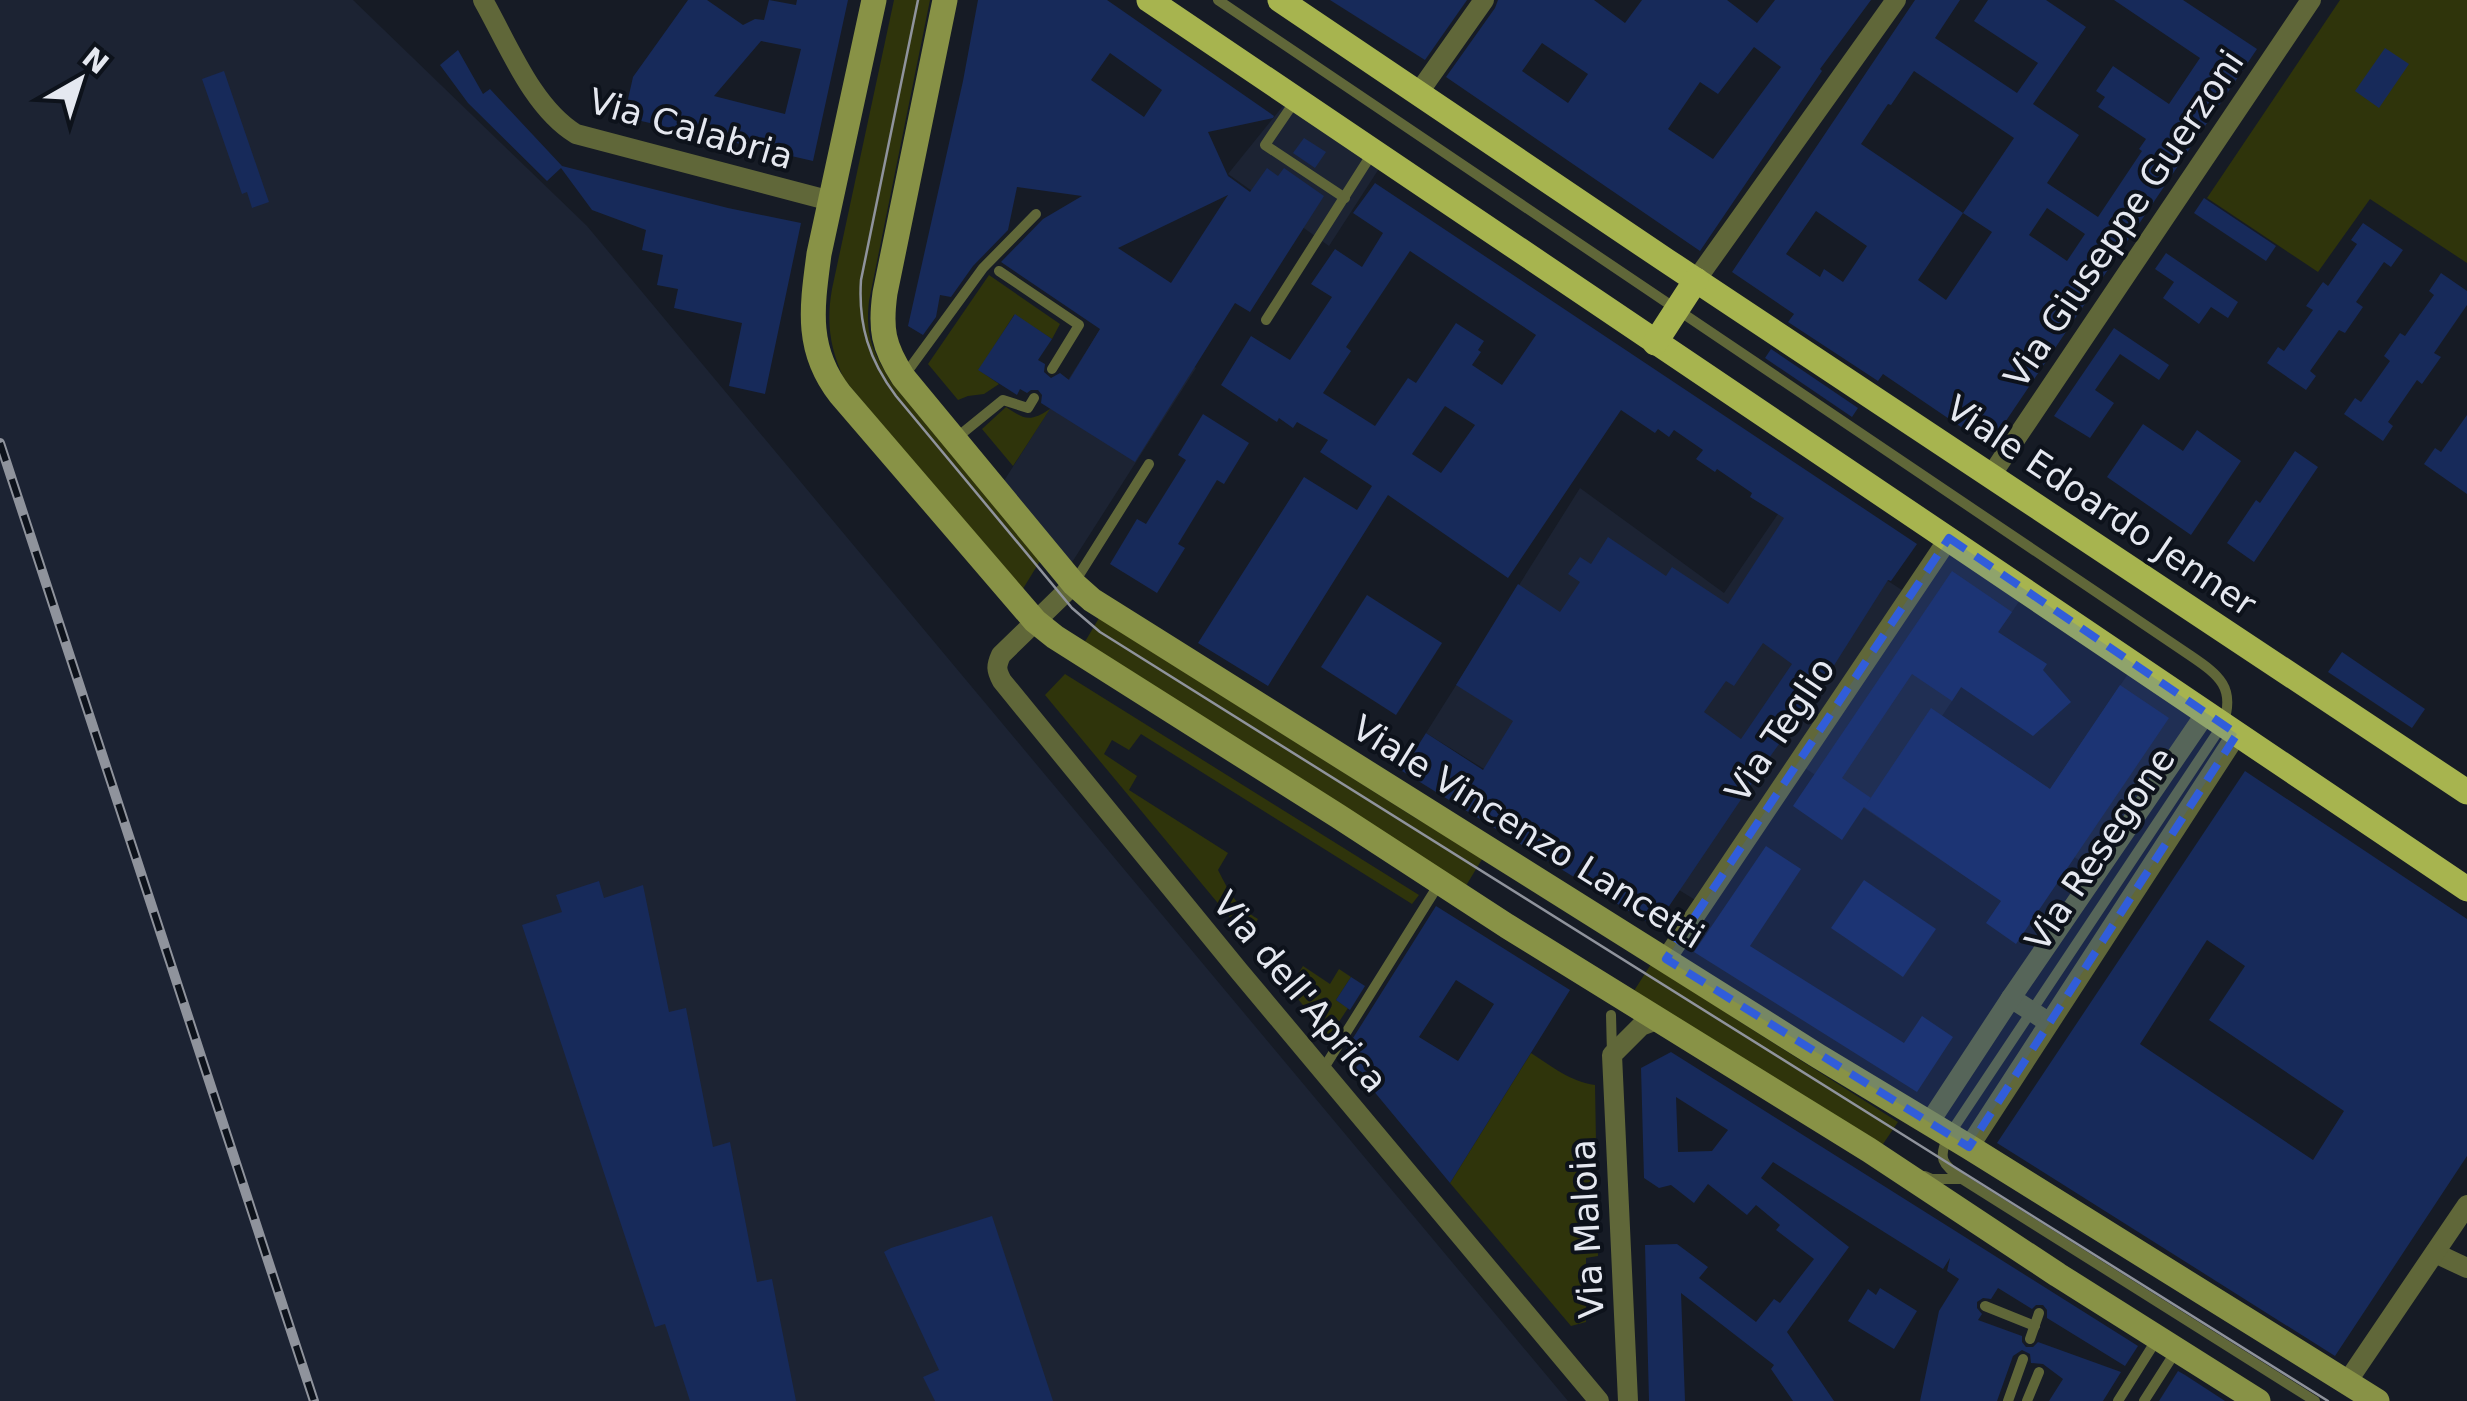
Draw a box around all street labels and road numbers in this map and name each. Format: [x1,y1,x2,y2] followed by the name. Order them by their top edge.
[1996,43,2252,395] street label: Via Giuseppe Guerzoni
[584,81,798,177] street label: Via Calabria
[1939,387,2264,625] street label: Viale Edoardo Jenner
[1717,650,1843,810] street label: Via Teglio
[1345,707,1711,957] street label: Viale Vincenzo Lancetti
[2017,740,2183,958] street label: Via Resegone
[1205,884,1395,1100] street label: Via dell'Aprica
[1562,1138,1612,1320] street label: Via Maloia

